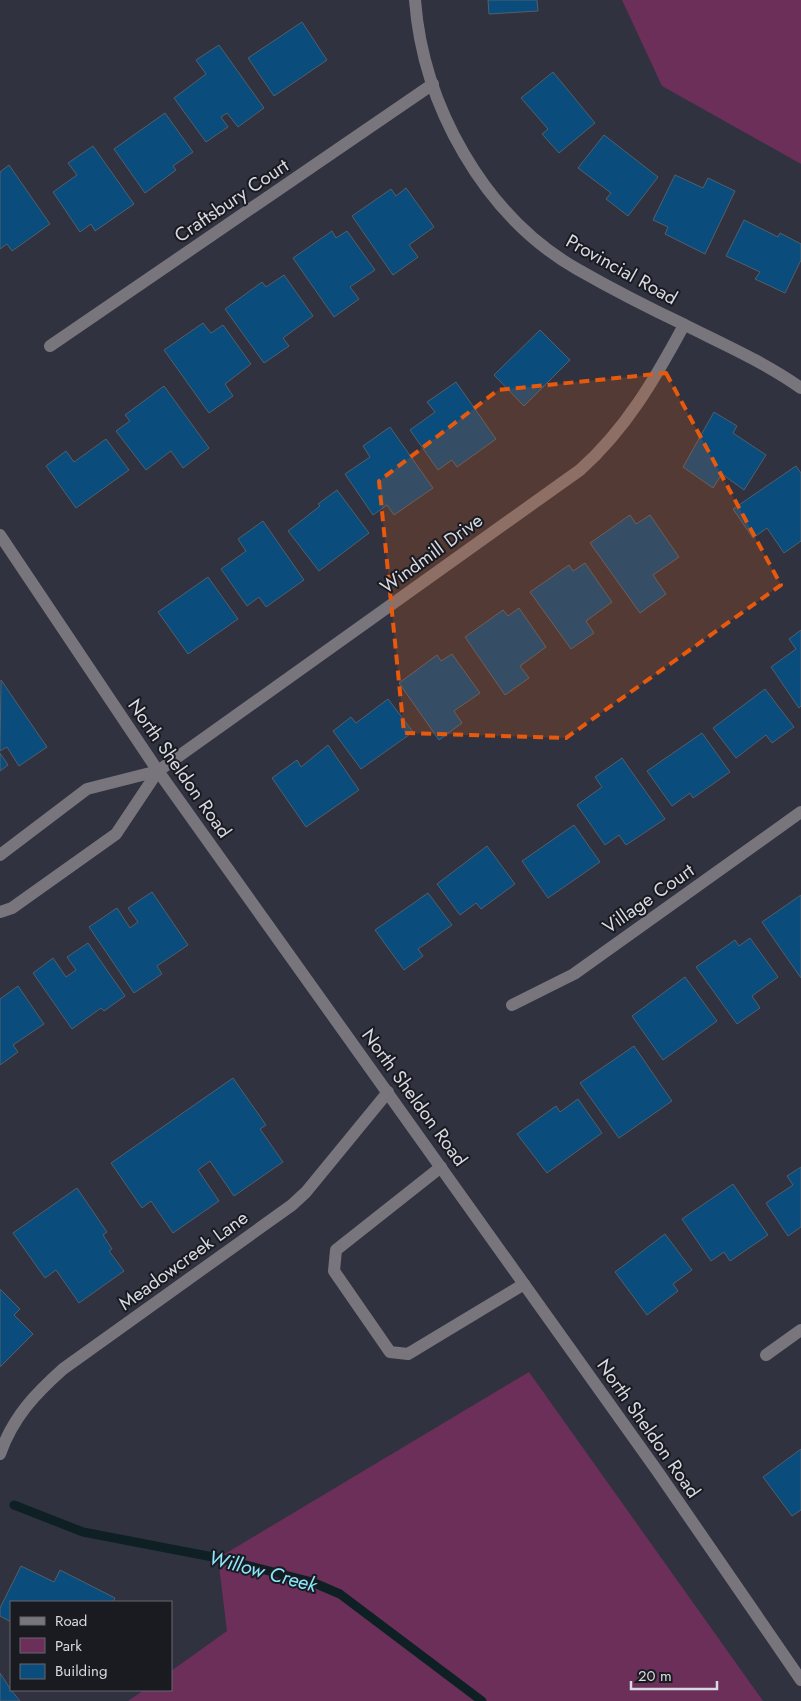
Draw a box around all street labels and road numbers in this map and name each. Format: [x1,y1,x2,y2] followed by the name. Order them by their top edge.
[169,152,294,249] street label: Craftsbury Court
[561,228,682,311] street label: Provincial Road
[374,507,488,600] street label: Windmill Drive
[121,693,238,843] street label: North Sheldon Road
[597,857,700,940] street label: Village Court
[355,1023,474,1172] street label: North Sheldon Road
[113,1204,254,1317] street label: Meadowcreek Lane
[590,1353,707,1503] street label: North Sheldon Road

